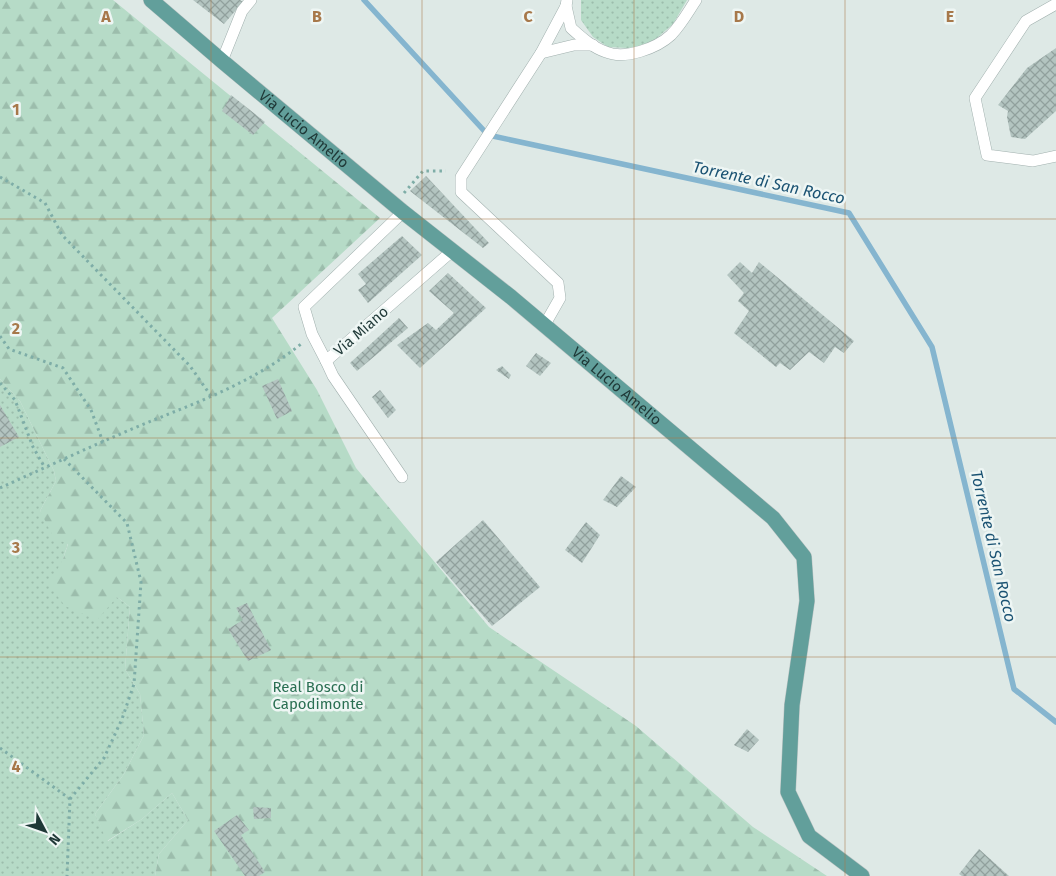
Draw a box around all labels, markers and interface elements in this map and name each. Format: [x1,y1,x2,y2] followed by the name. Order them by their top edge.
[100,7,111,26] text: A
[312,7,322,26] text: B
[523,7,533,26] text: C
[734,7,744,26] text: D
[946,7,954,26] text: E
[255,86,352,172] street label: Via Lucio Amelio
[12,100,20,119] text: 1
[691,157,847,208] water label: Torrente di San Rocco
[330,302,392,360] street label: Via Miano
[12,319,20,338] text: 2
[568,343,665,429] street label: Via Lucio Amelio
[967,468,1020,624] water label: Torrente di San Rocco
[11,538,20,557] text: 3
[272,678,364,713] park label: Real Bosco di Capodimonte
[11,757,21,776] text: 4
[20,806,70,856] north arrow
[45,830,64,848] text: N

